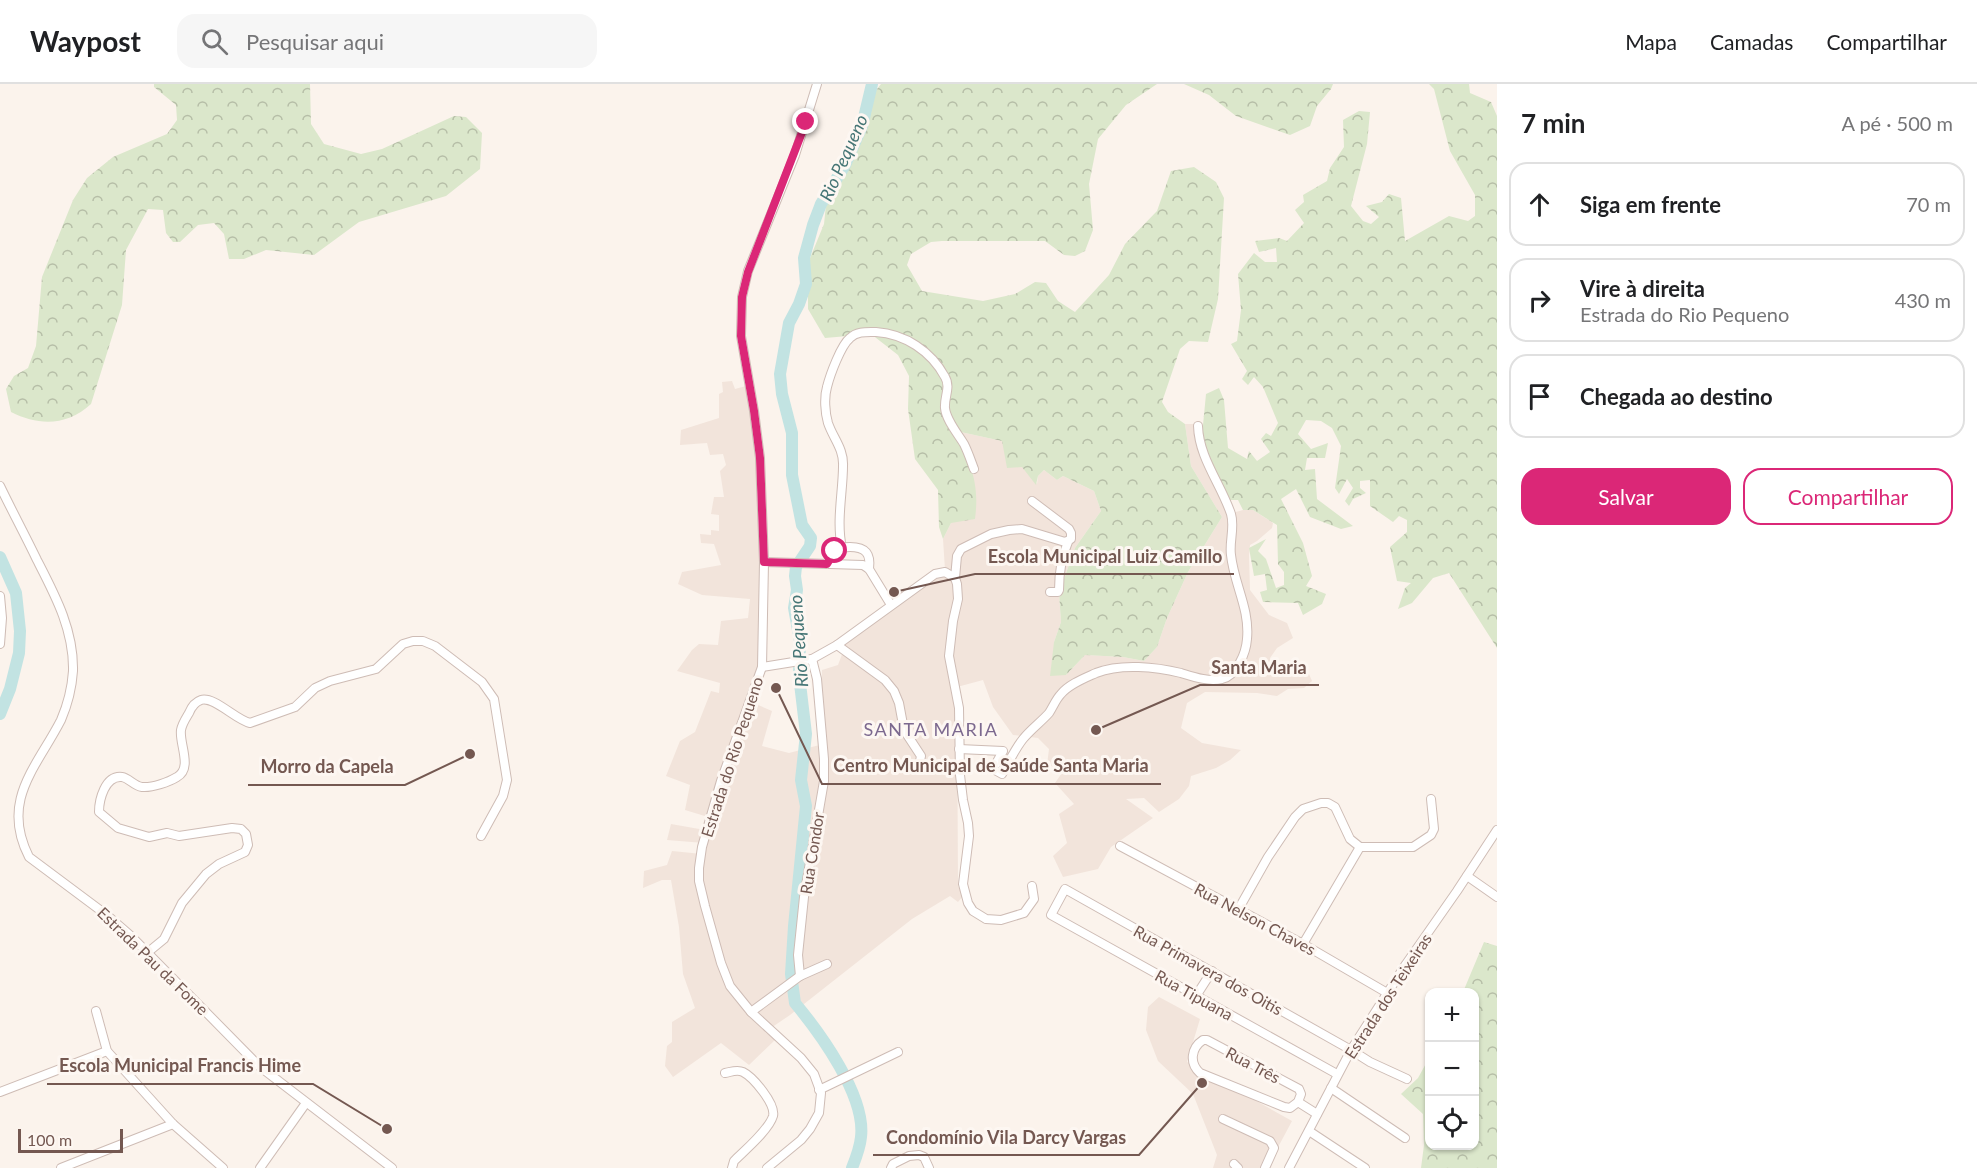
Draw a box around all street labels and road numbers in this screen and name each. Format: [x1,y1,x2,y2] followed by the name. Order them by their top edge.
[697,674,766,839] street label: Estrada do Rio Pequeno
[796,810,827,895] street label: Rua Condor
[1191,879,1319,959] street label: Rua Nelson Chaves
[94,903,213,1018] street label: Estrada Pau da Fome
[1130,921,1286,1018] street label: Rua Primavera dos Oitis
[1340,930,1435,1062] street label: Estrada dos Teixeiras
[1152,965,1237,1024] street label: Rua Tipuana
[1223,1042,1284,1087] street label: Rua Três

